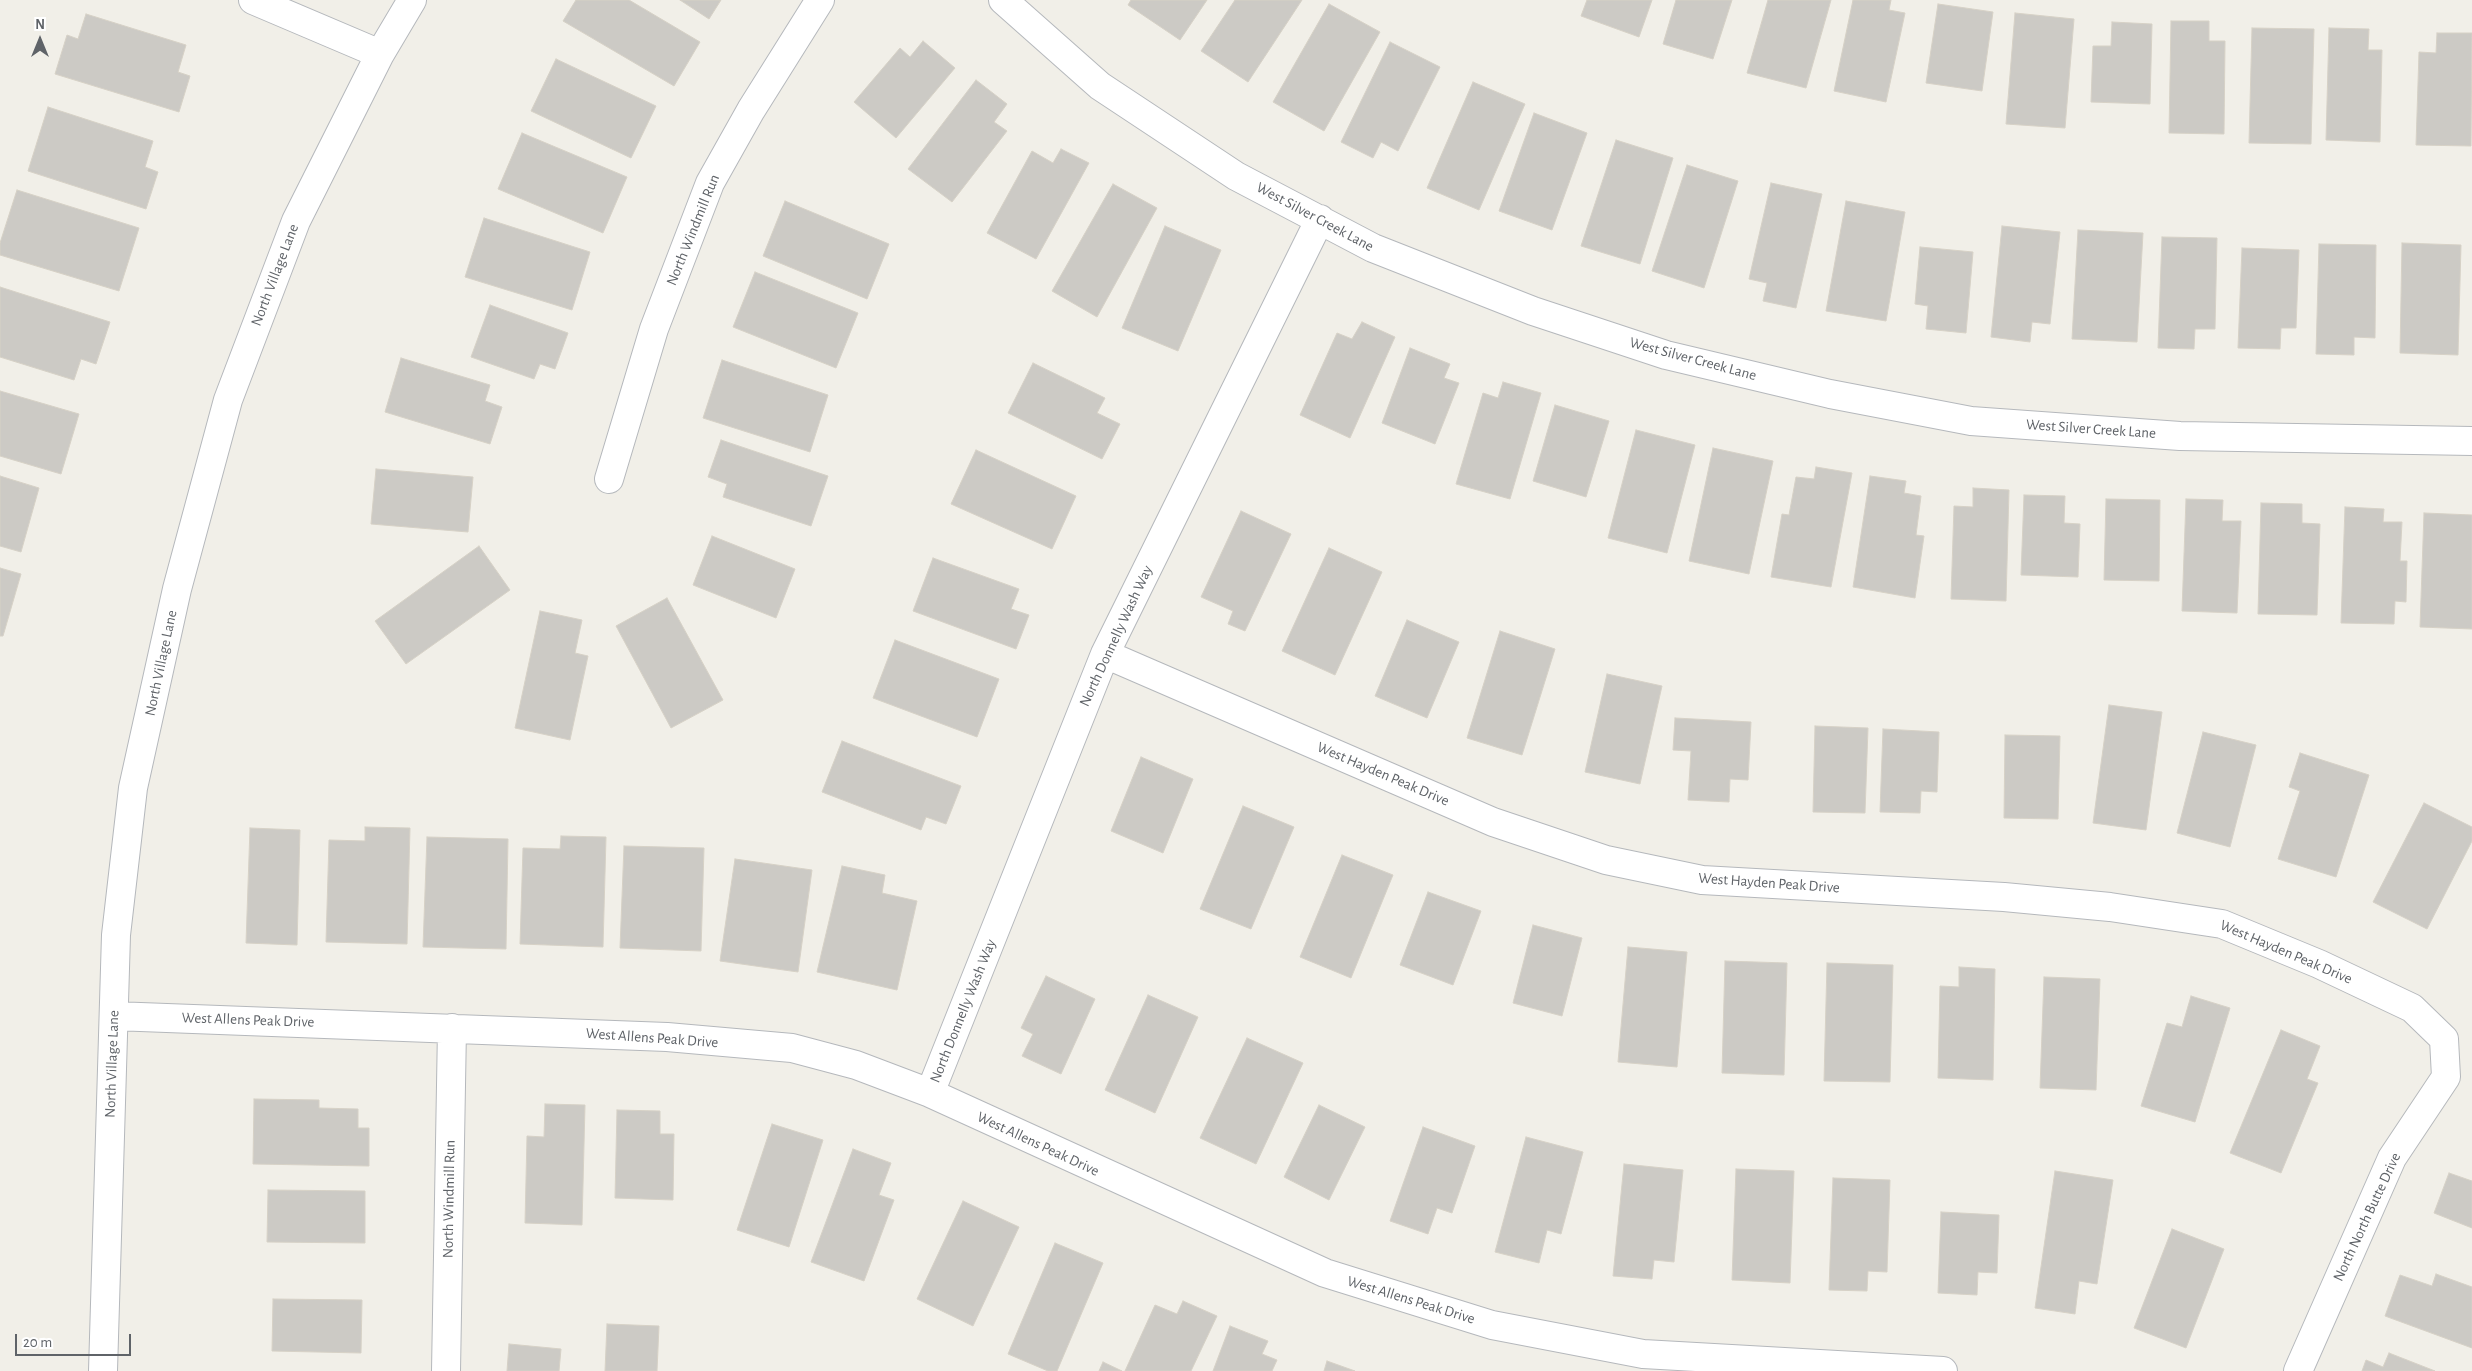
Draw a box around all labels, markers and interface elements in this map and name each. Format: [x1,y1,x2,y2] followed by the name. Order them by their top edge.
[15,15,65,65] north arrow
[35,18,45,32] text: N
[662,172,724,288] street label: North Windmill Run
[1253,178,1377,256] street label: West Silver Creek Lane
[247,221,303,329] street label: North Village Lane
[1628,333,1758,385] street label: West Silver Creek Lane
[2025,415,2157,443] street label: West Silver Creek Lane
[1075,563,1157,709] street label: North Donnelly Wash Way
[141,608,181,718] street label: North Village Lane
[1314,738,1452,810] street label: West Hayden Peak Drive
[1698,869,1840,897] street label: West Hayden Peak Drive
[2217,916,2355,988] street label: West Hayden Peak Drive
[926,936,1000,1086] street label: North Donnelly Wash Way
[181,1009,315,1031] street label: West Allens Peak Drive
[101,1010,123,1118] street label: North Village Lane
[585,1024,719,1052] street label: West Allens Peak Drive
[974,1108,1102,1180] street label: West Allens Peak Drive
[439,1140,459,1258] street label: North Windmill Run
[2329,1150,2405,1284] street label: North North Butte Drive
[1345,1272,1477,1328] street label: West Allens Peak Drive
[18,1324,134,1356] scale bar
[23,1335,52,1350] text: 20 m

